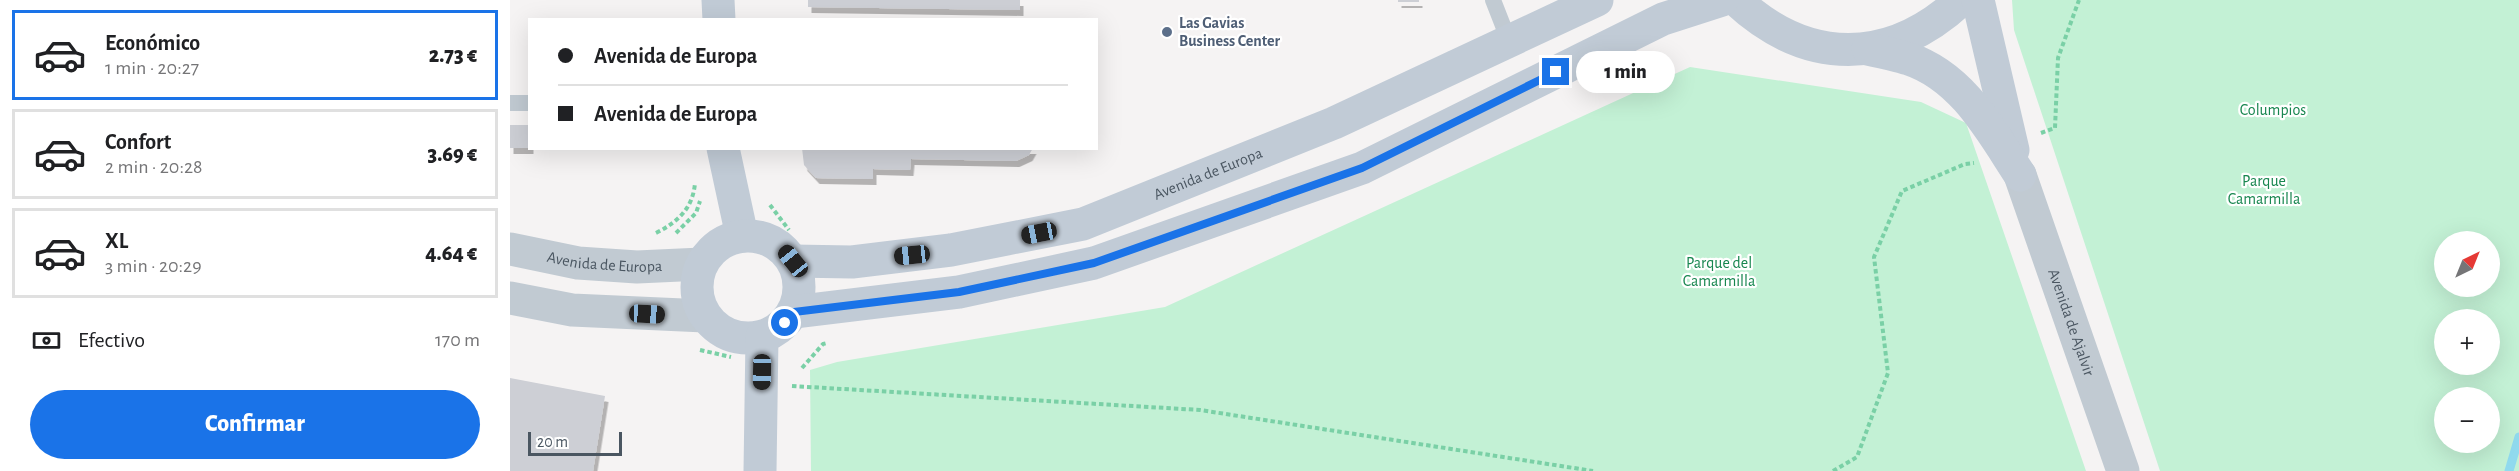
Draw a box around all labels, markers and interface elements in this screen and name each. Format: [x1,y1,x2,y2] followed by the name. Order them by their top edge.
[1179,15,1281,49] place label: Las Gavias Business Center
[1160,25,1174,39] marker: Las Gavias Business Center
[33,28,87,82] icon: car
[105,32,200,54] text: Económico
[429,44,477,66] text: 2.73 €
[594,45,757,67] text: Avenida de Europa
[1577,51,1676,93] callout: 1 min
[105,58,199,78] text: 1 min · 20:27
[1542,58,1569,85] route end
[1604,62,1647,82] text: 1 min
[2240,102,2306,118] park label: Columpios
[594,103,757,125] text: Avenida de Europa
[33,127,87,181] icon: car
[105,131,171,153] text: Confort
[427,143,477,165] text: 3.69 €
[1151,145,1265,203] street label: Avenida de Europa
[105,157,203,177] text: 2 min · 20:28
[2228,173,2300,207] park label: Parque Camarmilla
[1020,221,1058,245] car
[33,226,87,280] icon: car
[105,230,128,252] text: XL
[2434,231,2500,297] north arrow
[2434,231,2500,453] map controls
[775,241,811,281] car
[425,242,477,264] text: 4.64 €
[893,244,931,266] car
[546,249,663,275] street label: Avenida de Europa
[1683,255,1755,289] park label: Parque del Camarmilla
[105,256,202,276] text: 3 min · 20:29
[2045,267,2098,379] street label: Avenida de Ajalvir
[629,304,665,324] car
[771,309,798,336] route start
[2434,309,2500,375] button: +
[30,324,63,357] icon: cash
[78,329,145,351] text: Efectivo
[435,330,480,350] text: 170 m
[753,354,771,390] car
[2434,387,2500,453] button: −
[30,390,480,459] button: Confirmar
[528,429,622,456] scale bar
[537,434,568,450] text: 20 m

